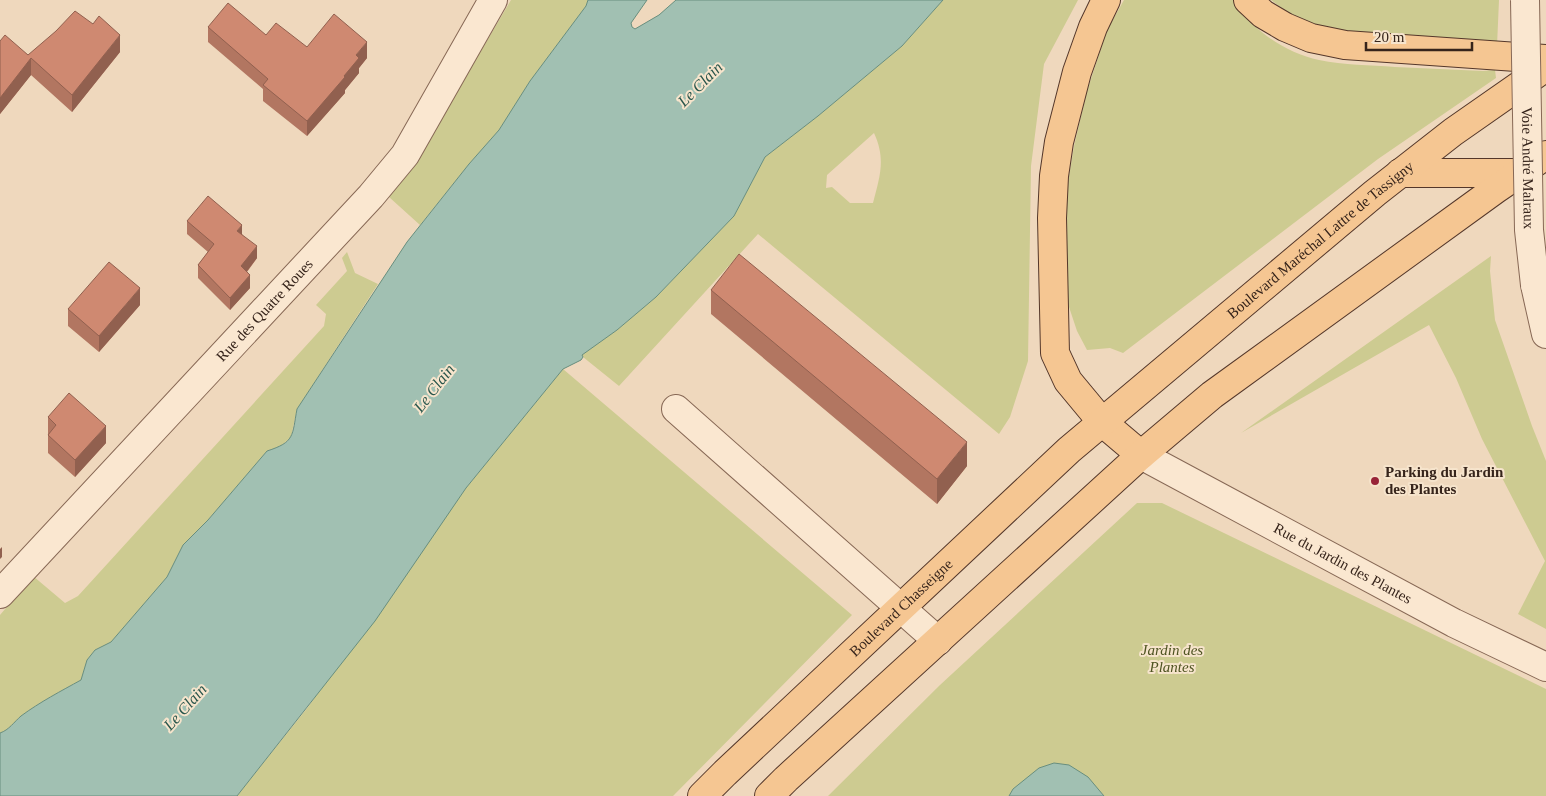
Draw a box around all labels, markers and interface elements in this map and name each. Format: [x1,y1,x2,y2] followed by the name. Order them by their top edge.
[1366,20,1472,52] scale bar
[1374,29,1405,45] text: 20 m
[674,58,726,110] water label: Le Clain
[1519,107,1537,230] street label: Voie André Malraux
[1224,158,1417,322] street label: Boulevard Maréchal Lattre de Tassigny
[213,256,316,365] street label: Rue des Quatre Roues
[410,361,458,416] water label: Le Clain
[1385,464,1504,497] place label: Parking du Jardin des Plantes
[1369,475,1381,487] marker: Parking du Jardin des Plantes
[1271,520,1415,607] street label: Rue du Jardin des Plantes
[846,556,956,660] street label: Boulevard Chasseigne
[1141,642,1203,675] park label: Jardin des Plantes
[159,681,210,734] water label: Le Clain

